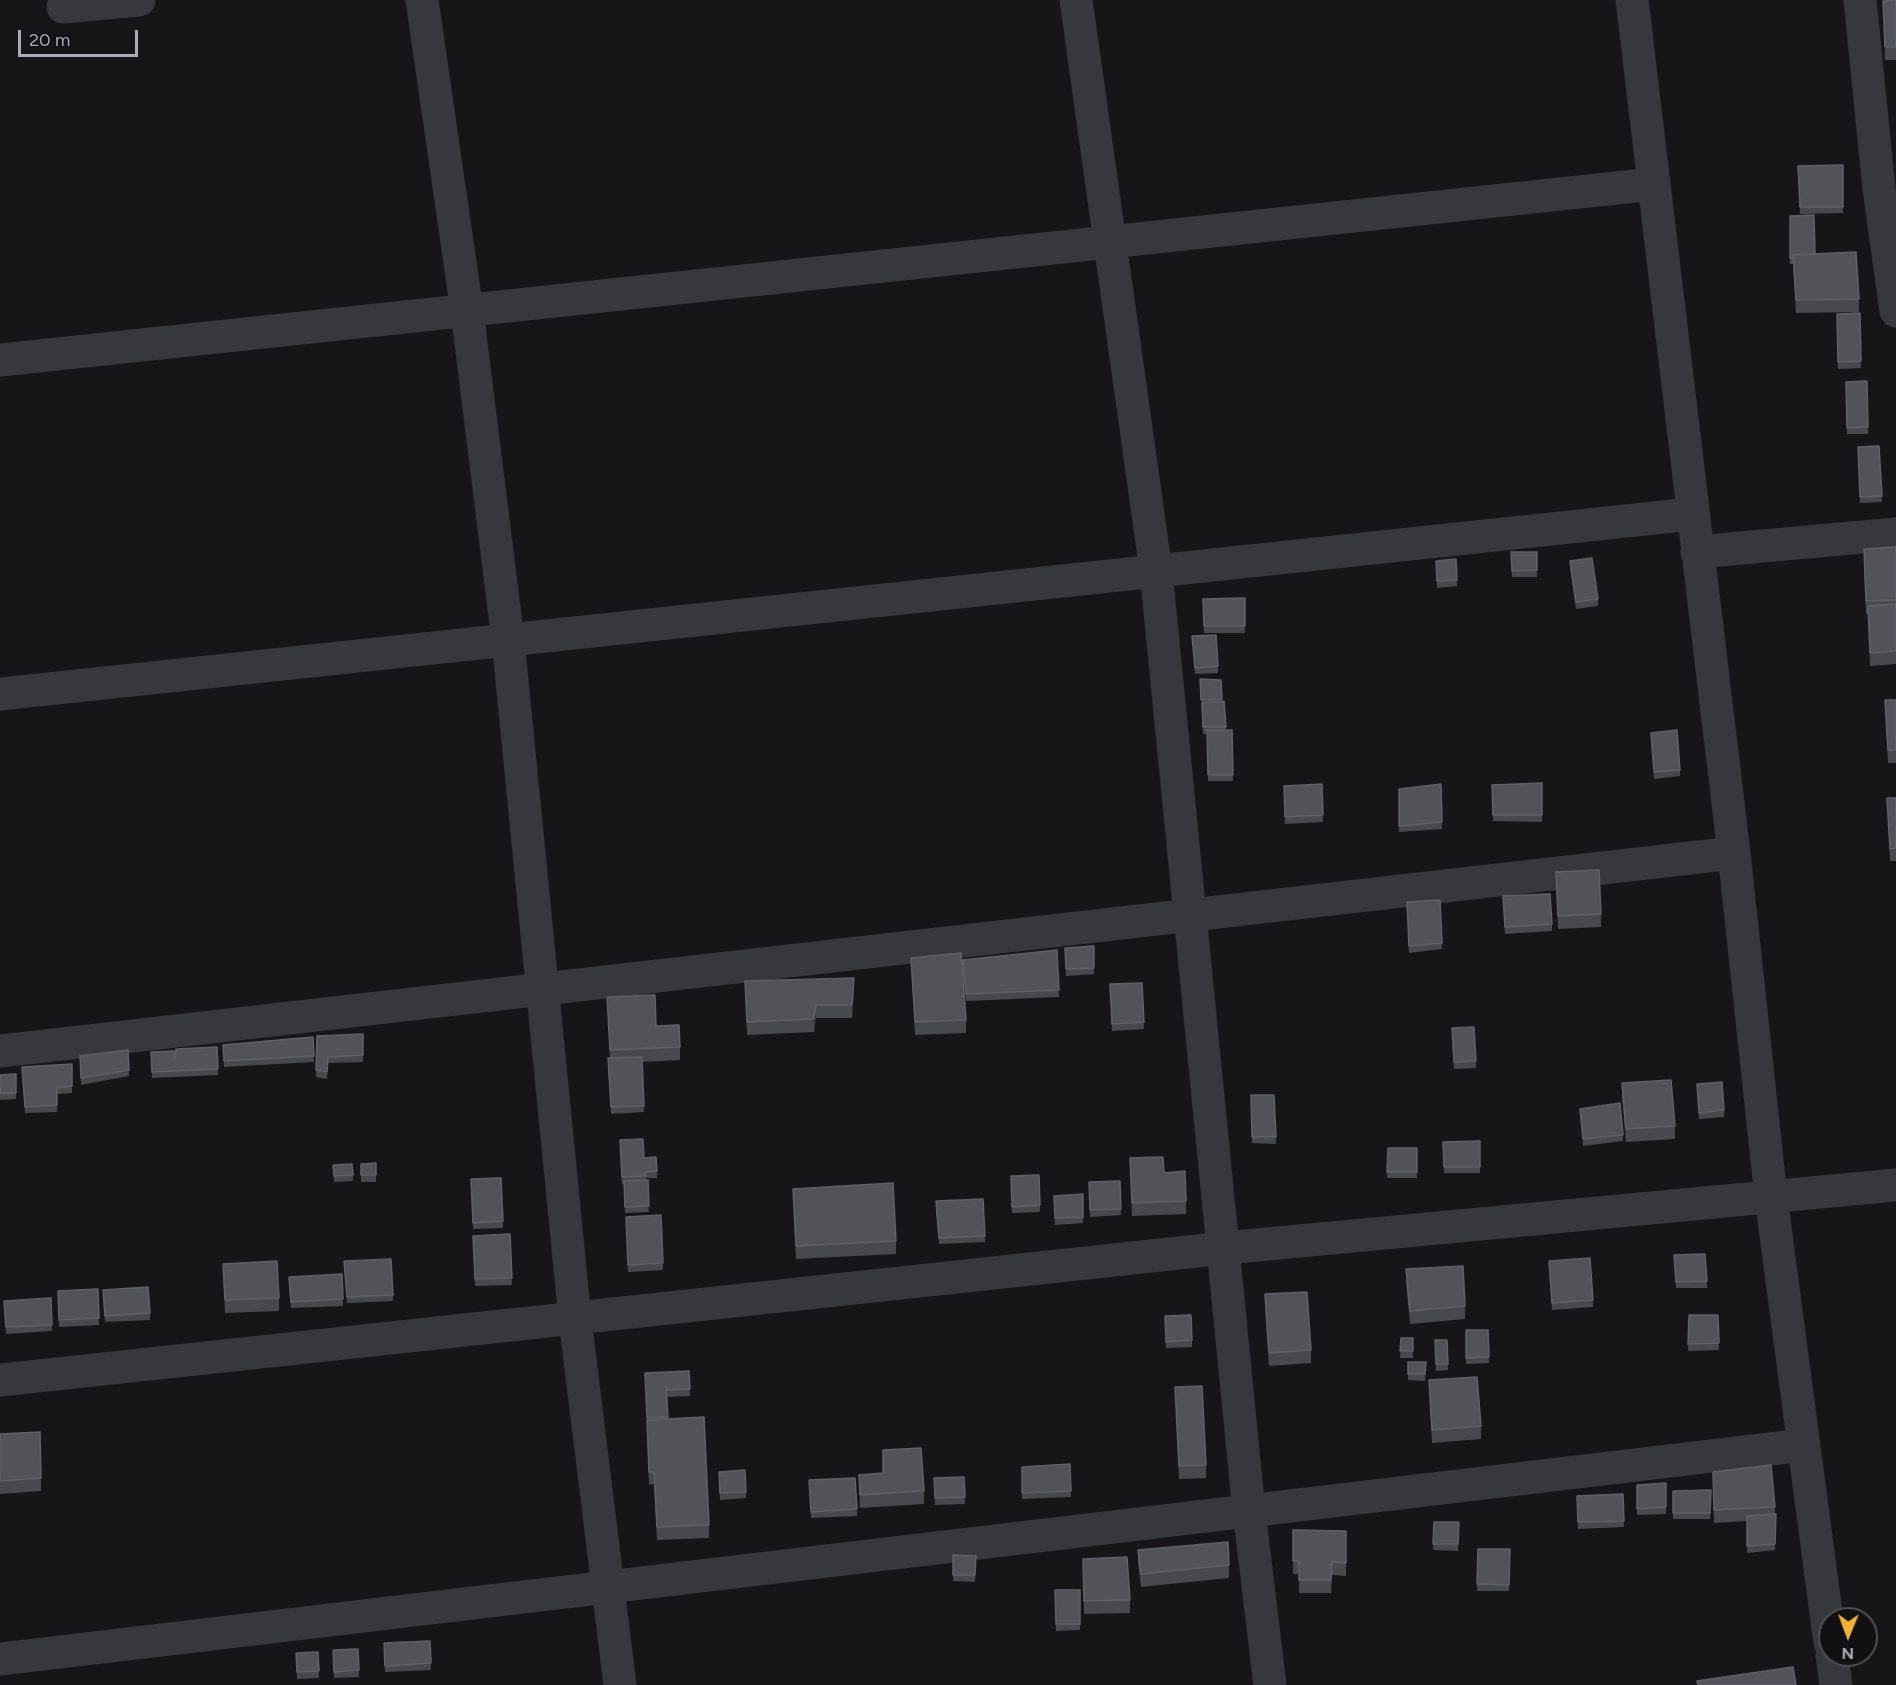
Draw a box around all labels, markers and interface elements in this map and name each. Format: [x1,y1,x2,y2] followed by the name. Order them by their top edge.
[21,18,141,56] scale bar
[29,29,70,51] text: 20 m
[1818,1607,1878,1667] north arrow
[1841,1644,1854,1663] text: N

